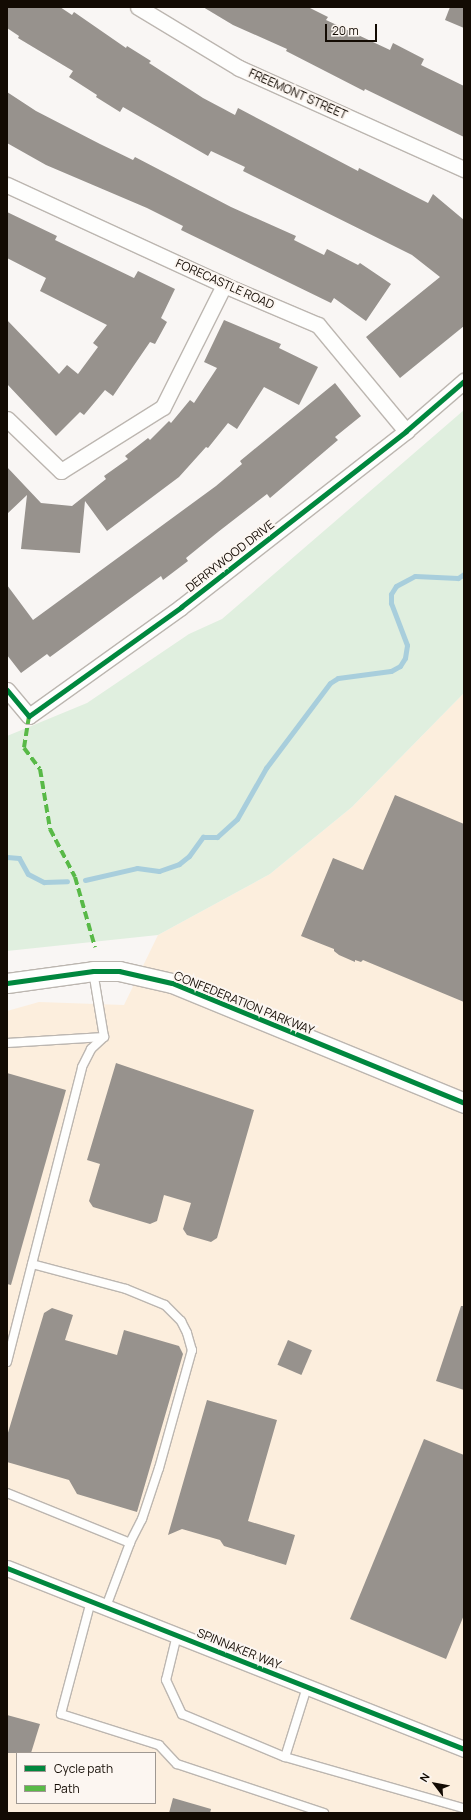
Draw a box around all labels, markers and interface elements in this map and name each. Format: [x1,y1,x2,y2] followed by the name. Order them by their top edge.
[327,16,379,42] scale bar
[332,22,359,39] text: 20 m
[246,66,350,122] street label: FREEMONT STREET
[174,256,276,312] street label: FORECASTLE ROAD
[183,517,277,595] street label: DERRYWOOD DRIVE
[172,968,316,1038] street label: CONFEDERATION PARKWAY
[195,1626,283,1672] street label: SPINNAKER WAY
[16,1752,156,1804] legend
[54,1760,113,1777] text: Cycle path
[415,1764,455,1804] north arrow
[416,1770,433,1785] text: N
[54,1780,80,1797] text: Path

